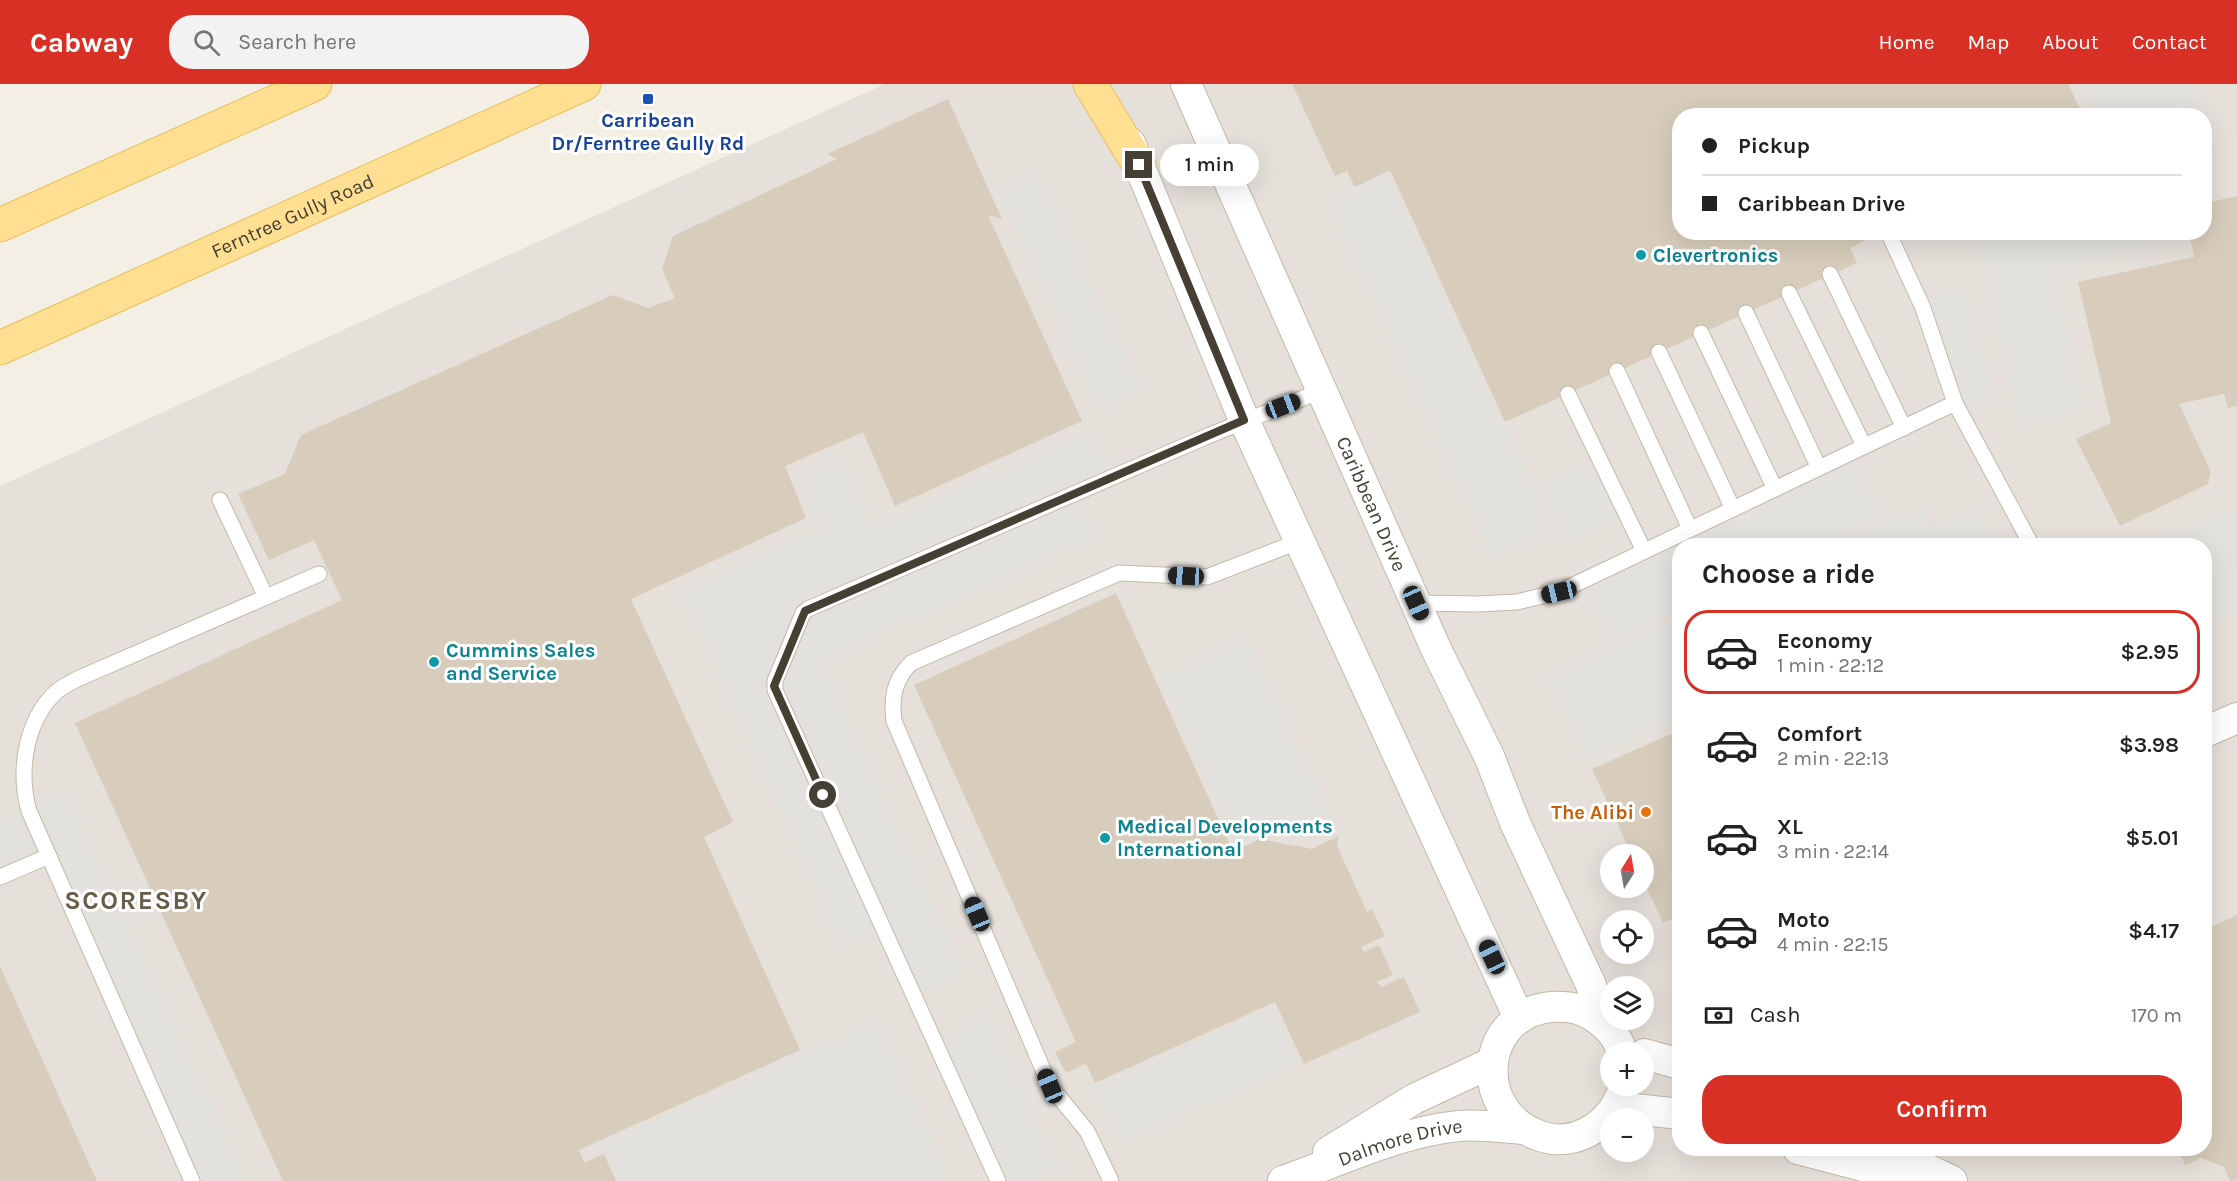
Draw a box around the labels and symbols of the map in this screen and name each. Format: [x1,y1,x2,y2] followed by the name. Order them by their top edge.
[641,92,655,106] marker: Carribean Dr/Ferntree Gully Rd
[552,109,744,155] place label: Carribean Dr/Ferntree Gully Rd
[1160,144,1259,186] callout: 1 min
[1125,151,1152,178] route end
[208,169,377,262] street label: Ferntree Gully Road
[1653,244,1778,267] place label: Clevertronics
[1634,248,1648,262] marker: Clevertronics
[1263,391,1303,421] car
[1332,433,1412,575] street label: Caribbean Drive
[1168,566,1204,586] car
[1539,579,1579,605] car
[1400,583,1432,623] car
[446,639,596,685] place label: Cummins Sales and Service
[427,655,441,669] marker: Cummins Sales and Service
[809,781,836,808] route start
[1551,801,1634,824] place label: The Alibi
[1639,805,1653,819] marker: The Alibi
[1117,815,1333,861] place label: Medical Developments International
[1098,831,1112,845] marker: Medical Developments International
[1600,844,1654,898] north arrow
[64,885,208,916] district label: SCORESBY
[962,894,992,934] car
[1476,937,1508,977] car
[1035,1066,1065,1106] car
[1335,1114,1463,1171] street label: Dalmore Drive

